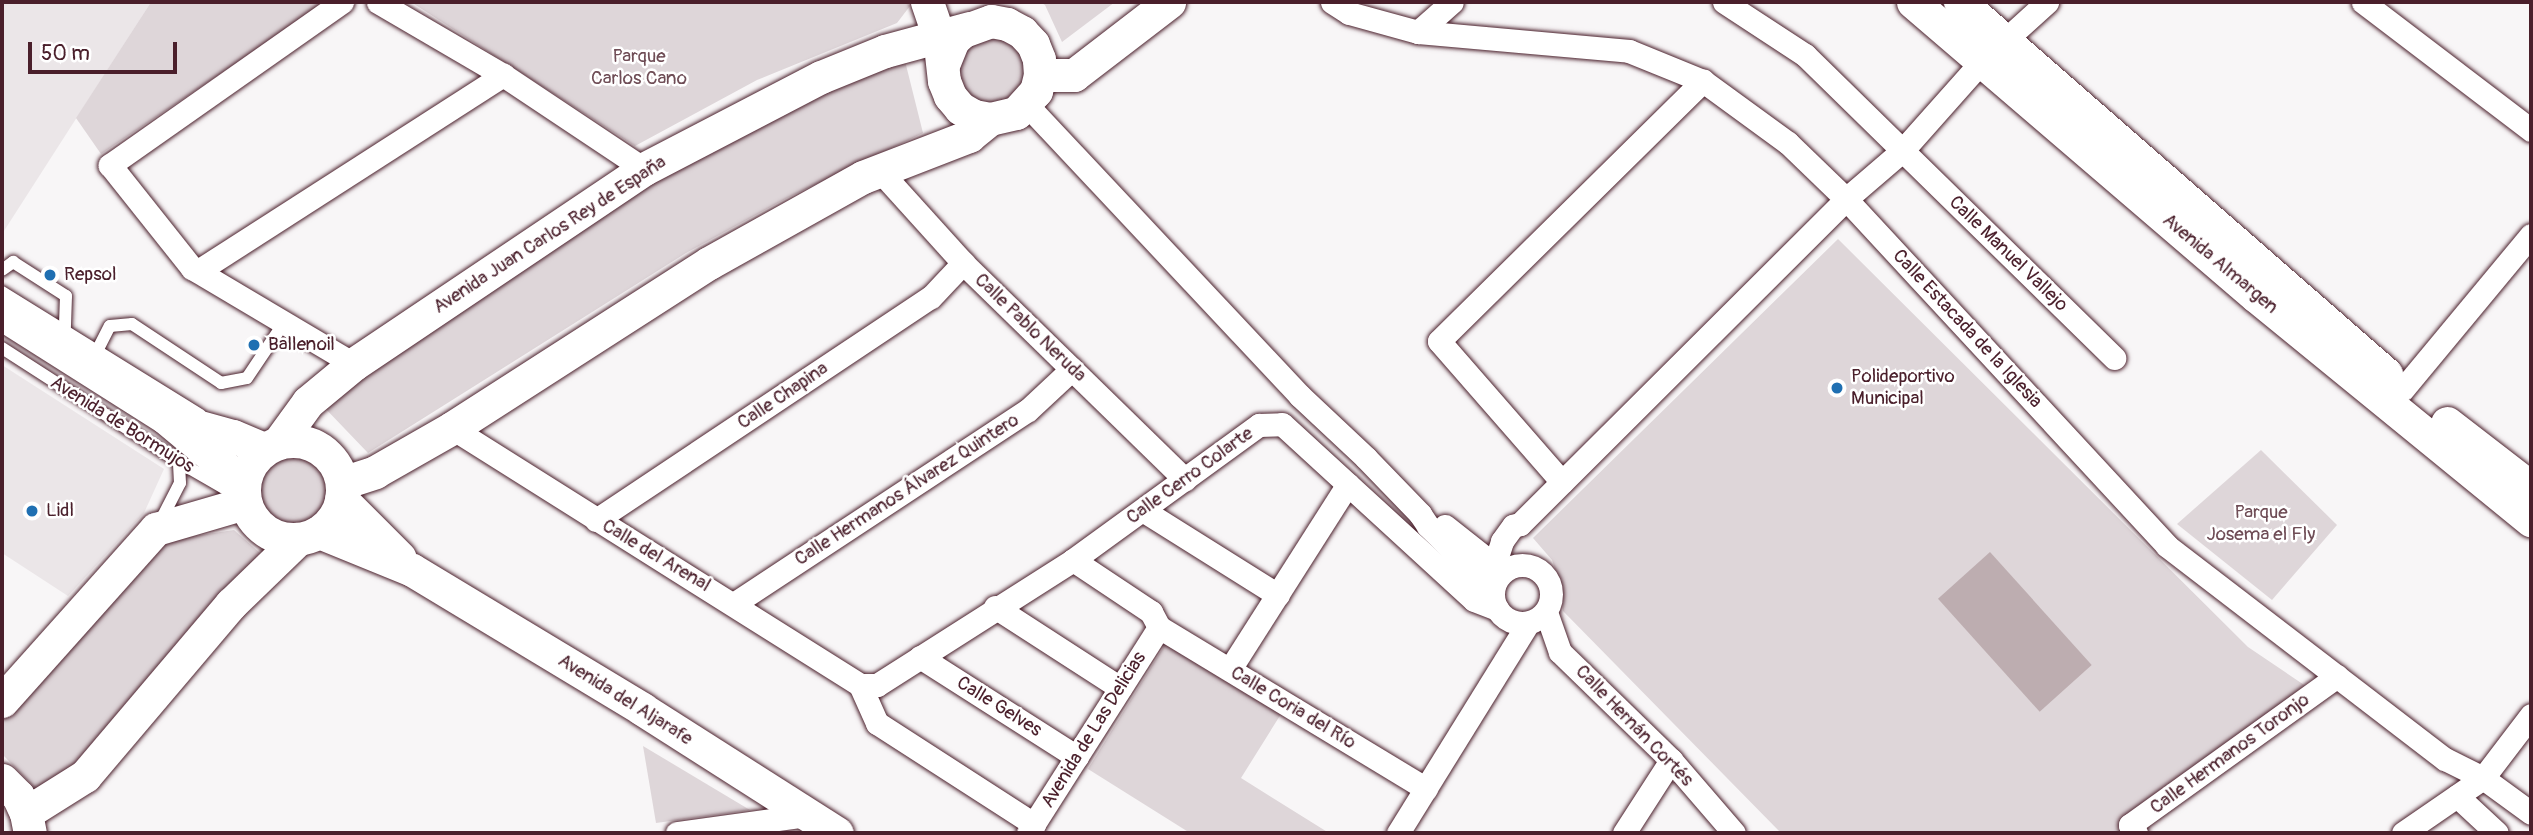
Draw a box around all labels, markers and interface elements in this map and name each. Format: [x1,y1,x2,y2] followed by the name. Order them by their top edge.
[32,28,180,72] scale bar
[41,40,90,67] text: 50 m
[591,46,687,90] park label: Parque Carlos Cano
[429,151,671,319] street label: Avenida Juan Carlos Rey de España
[1944,191,2072,317] street label: Calle Manuel Vallejo
[2158,209,2282,319] street label: Avenida Almargen
[1887,245,2047,413] street label: Calle Estacada de la Iglesia
[64,264,117,286] place label: Repsol
[42,267,58,283] marker: Repsol
[969,269,1091,387] street label: Calle Pablo Neruda
[268,334,335,356] place label: Ballenoil
[246,337,262,353] marker: Ballenoil
[733,357,833,435] street label: Calle Chapina
[1851,366,1955,410] place label: Polideportivo Municipal
[46,372,198,478] street label: Avenida de Bormujos
[1829,380,1845,396] marker: Polideportivo Municipal
[791,409,1023,571] street label: Calle Hermanos Álvarez Quintero
[1122,422,1258,530] street label: Calle Cerro Colarte
[46,500,74,522] place label: Lidl
[2207,502,2315,546] park label: Parque Josema el Fly
[24,503,40,519] marker: Lidl
[598,515,714,597] street label: Calle del Arenal
[1037,648,1151,812] street label: Avenida de Las Delicias
[554,649,696,751] street label: Avenida del Aljarafe
[1570,661,1698,791] street label: Calle Hernán Cortés
[1226,662,1360,754] street label: Calle Coria del Río
[952,672,1046,742] street label: Calle Gelves
[2146,689,2314,819] street label: Calle Hermanos Toronjo

